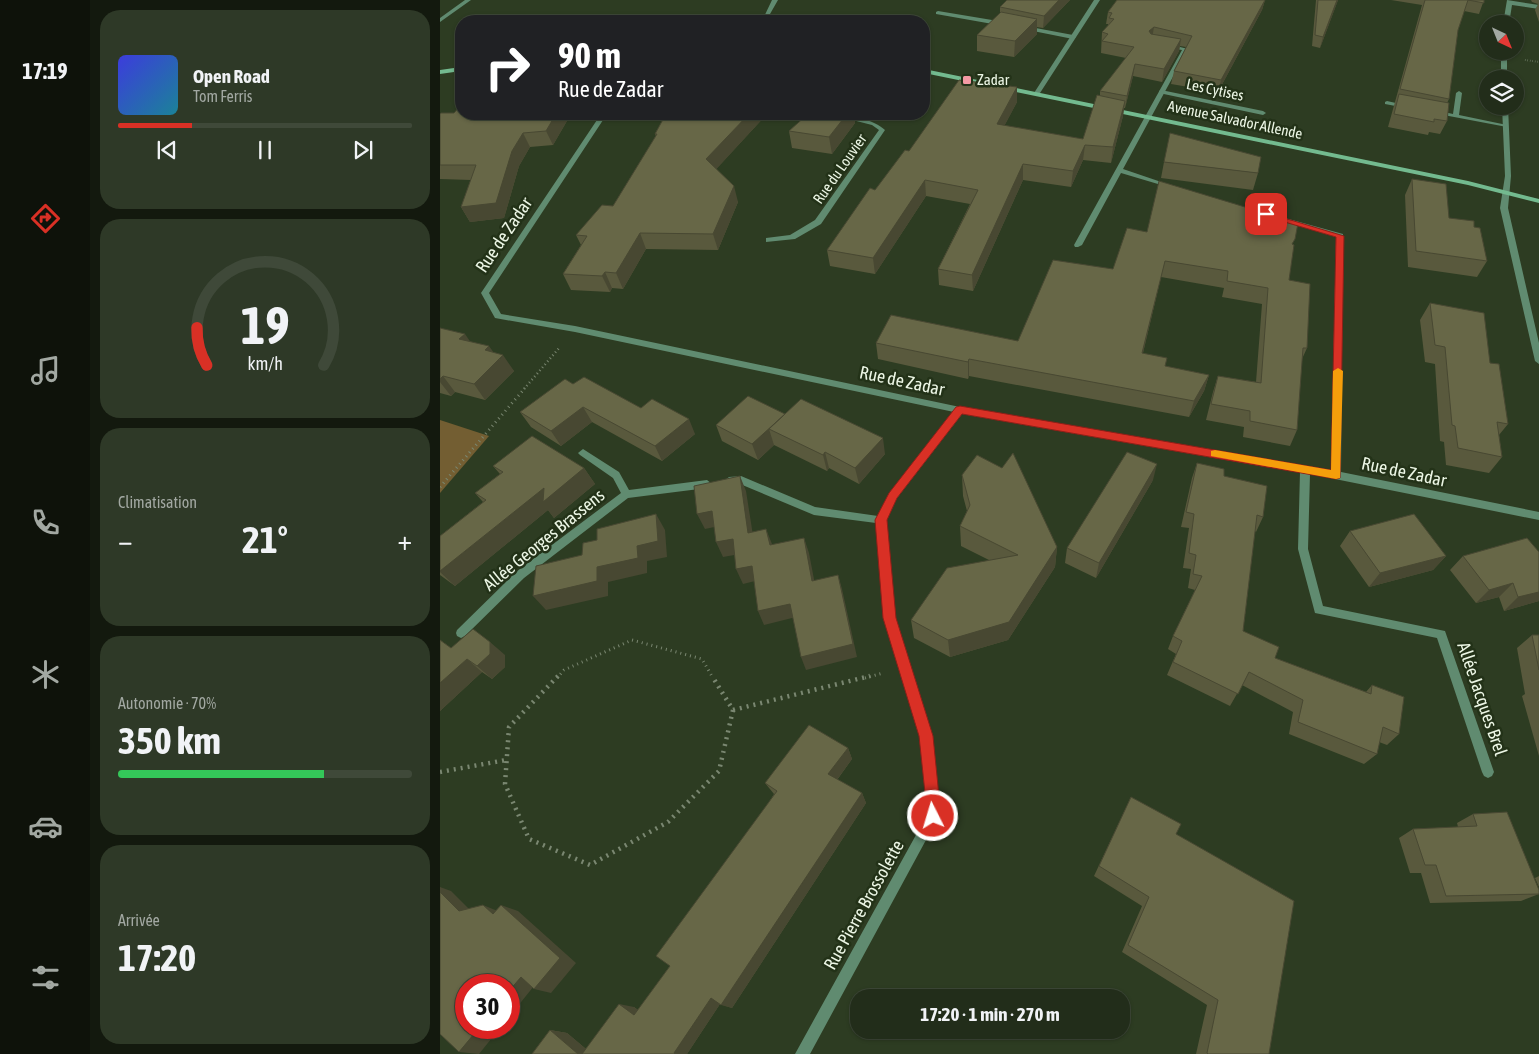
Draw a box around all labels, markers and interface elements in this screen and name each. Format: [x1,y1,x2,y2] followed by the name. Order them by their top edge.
[1479,15,1524,60] north arrow
[1479,15,1524,115] map controls
[475,35,540,100] icon: right
[558,35,621,75] text: 90 m
[22,58,68,84] text: 17:19
[193,65,270,87] text: Open Road
[1479,70,1524,115] button: layers
[977,71,1010,88] place label: Zadar
[961,74,973,86] marker: Zadar
[1185,75,1245,104] street label: Les Cytises
[558,76,663,102] text: Rue de Zadar
[193,87,252,105] text: Tom Ferris
[1166,97,1304,142] street label: Avenue Salvador Allende
[809,130,870,207] street label: Rue du Louvier
[153,136,181,164] icon: previous
[251,136,279,164] icon: pause
[349,136,377,164] icon: next
[471,193,537,276] street label: Rue de Zadar
[1245,193,1287,235] pin
[1252,200,1280,228] icon: arrive
[28,201,63,236] icon: directions
[241,295,289,355] text: 19
[28,353,63,388] icon: music
[247,353,283,374] text: km/h
[858,361,947,400] street label: Rue de Zadar
[1360,452,1449,491] street label: Rue de Zadar
[479,484,609,595] street label: Allée Georges Brassens
[118,493,197,511] text: Climatisation
[28,505,63,540] icon: phone
[242,518,288,561] text: 21°
[118,524,133,556] text: −
[397,524,412,556] text: +
[1453,639,1512,759] street label: Allée Jacques Brel
[28,657,63,692] icon: climate
[118,694,216,712] text: Autonomie · 70%
[118,719,221,762] text: 350 km
[906,789,958,841] position arrow
[28,809,63,844] icon: car
[819,836,908,973] street label: Rue Pierre Brossolette
[118,911,160,929] text: Arrivée
[118,936,196,979] text: 17:20
[28,960,63,995] icon: filters
[455,974,520,1039] speed limit sign: 30
[920,1003,1060,1025] text: 17:20 · 1 min · 270 m

